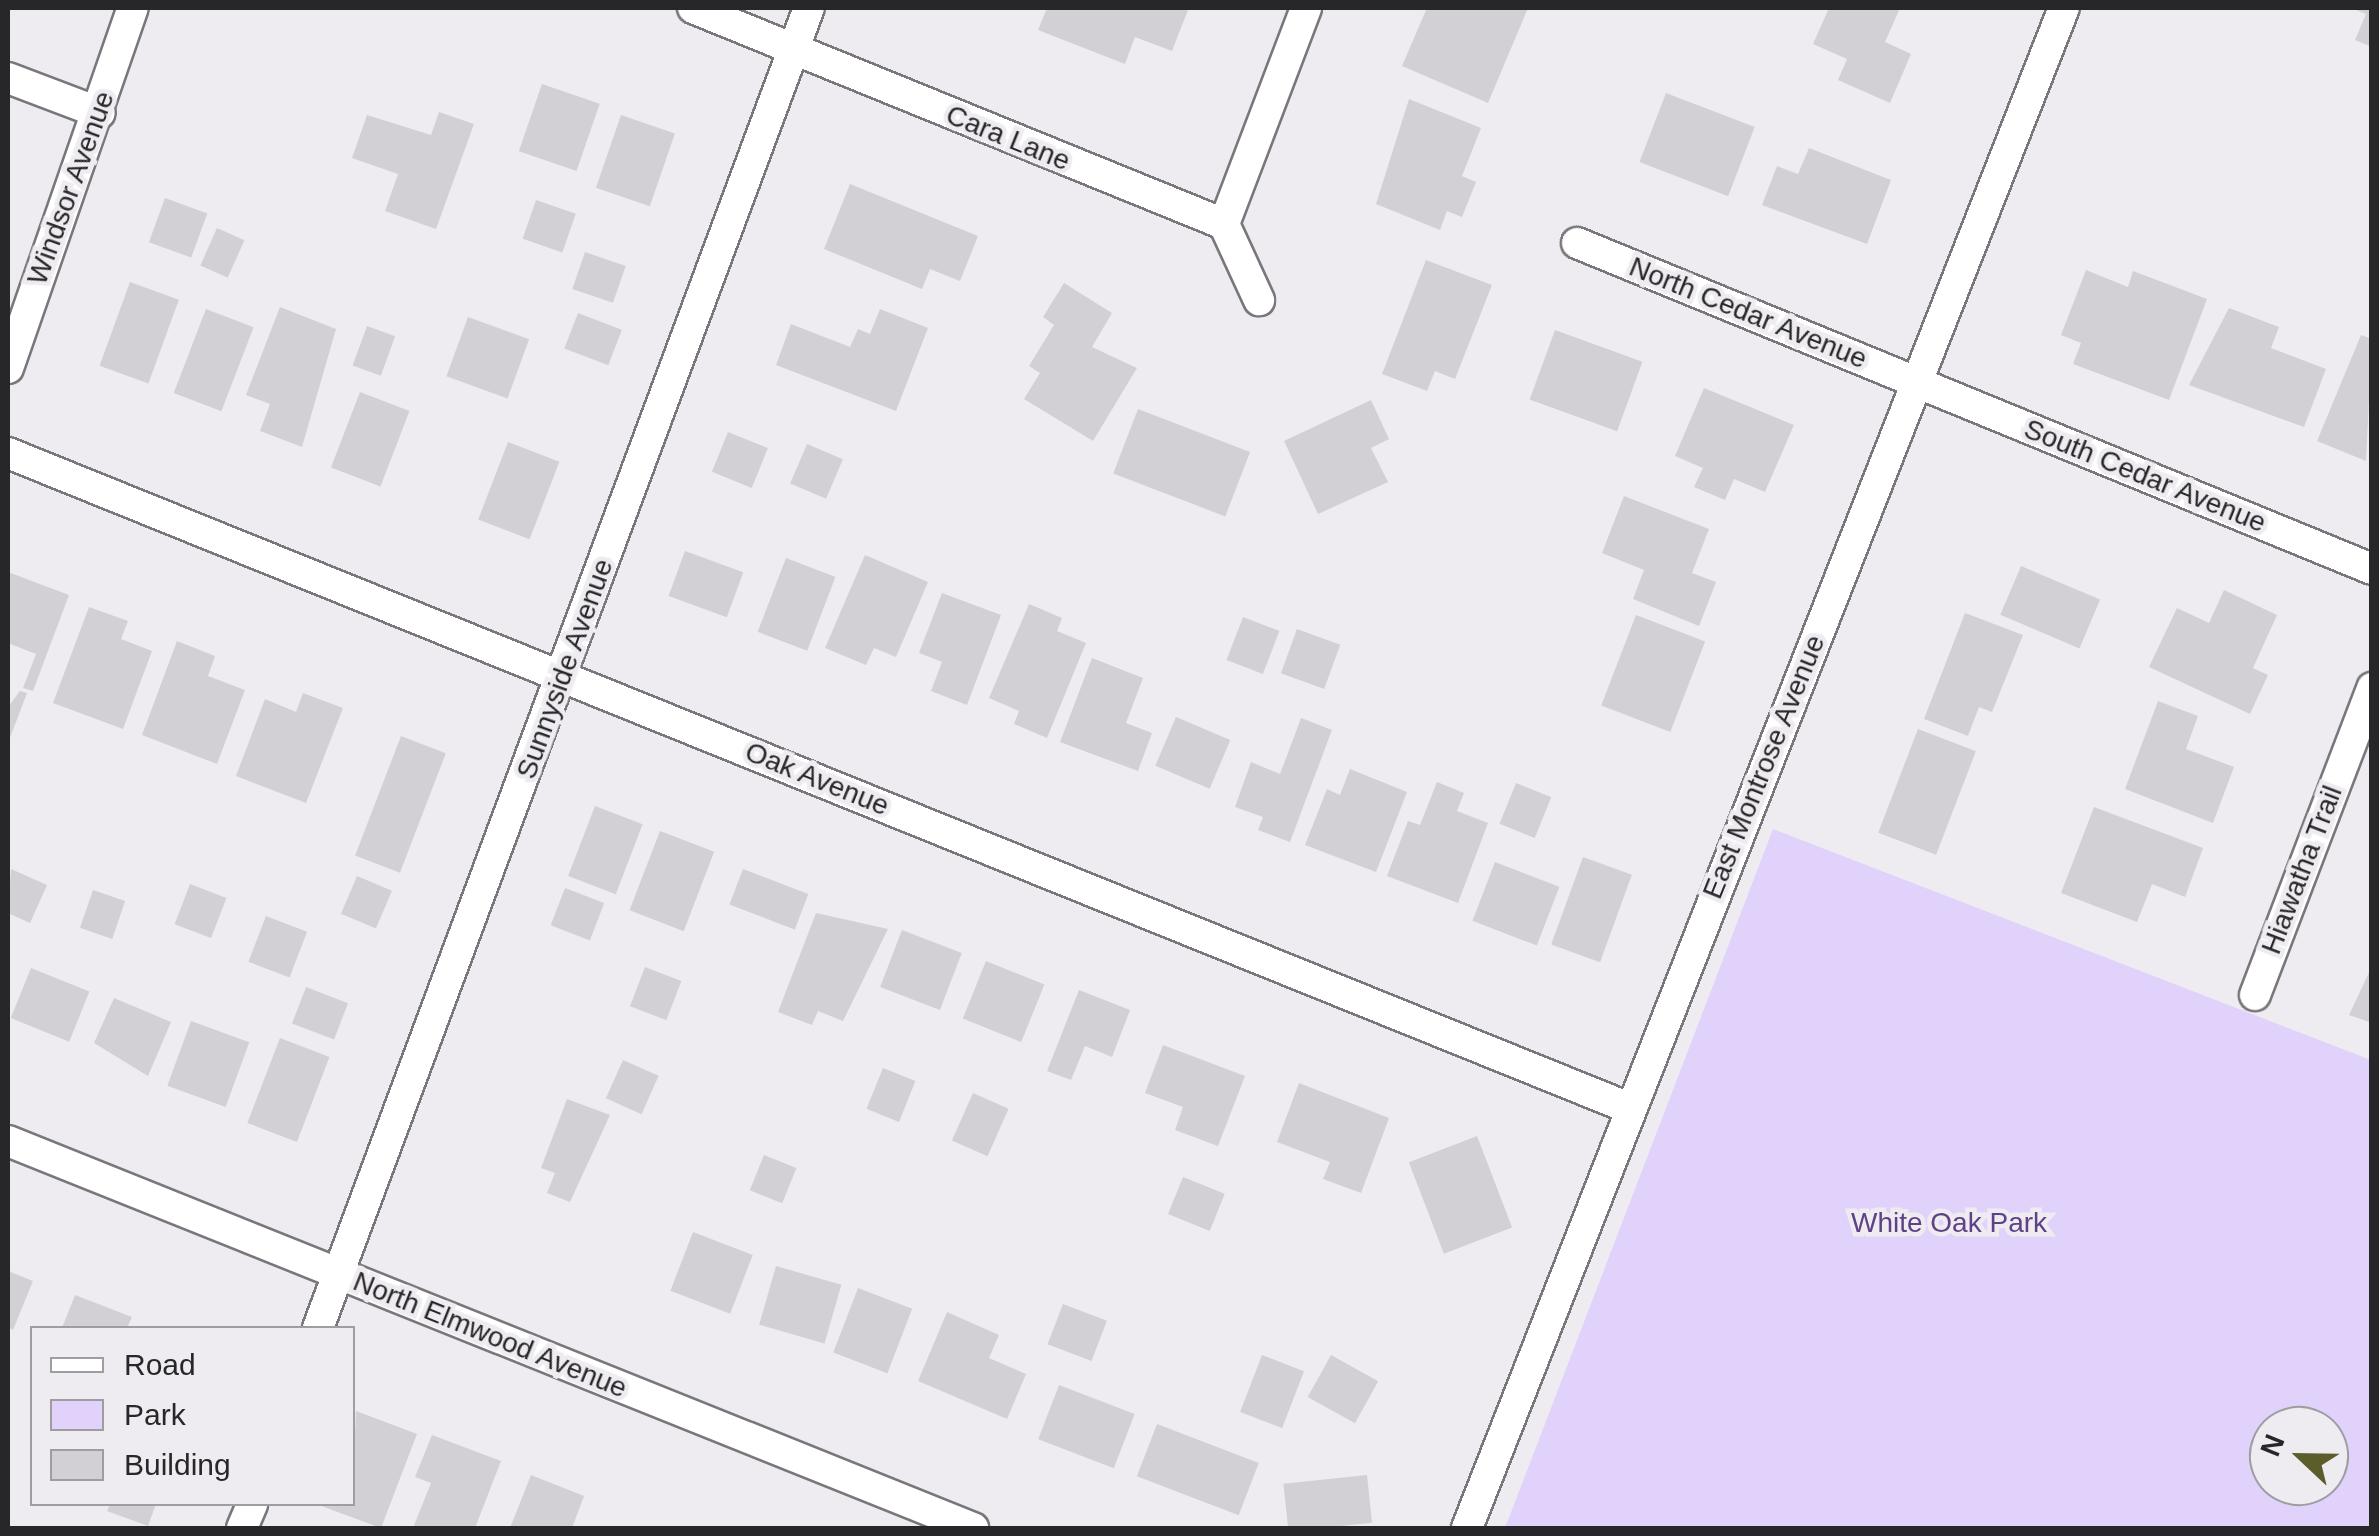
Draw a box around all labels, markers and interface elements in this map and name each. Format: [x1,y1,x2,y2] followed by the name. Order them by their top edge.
[20,86,122,290] street label: Windsor Avenue
[941,98,1075,178] street label: Cara Lane
[1624,250,1872,376] street label: North Cedar Avenue
[2018,412,2272,540] street label: South Cedar Avenue
[509,554,621,784] street label: Sunnyside Avenue
[1695,630,1833,904] street label: East Montrose Avenue
[740,735,894,823] street label: Oak Avenue
[2254,781,2350,959] street label: Hiawatha Trail
[1851,1206,2047,1240] park label: White Oak Park
[348,1264,632,1406] street label: North Elmwood Avenue
[30,1326,355,1506] legend
[124,1348,196,1381] text: Road
[124,1398,186,1431] text: Park
[2249,1406,2349,1506] north arrow
[2254,1430,2291,1461] text: N
[124,1448,231,1481] text: Building

